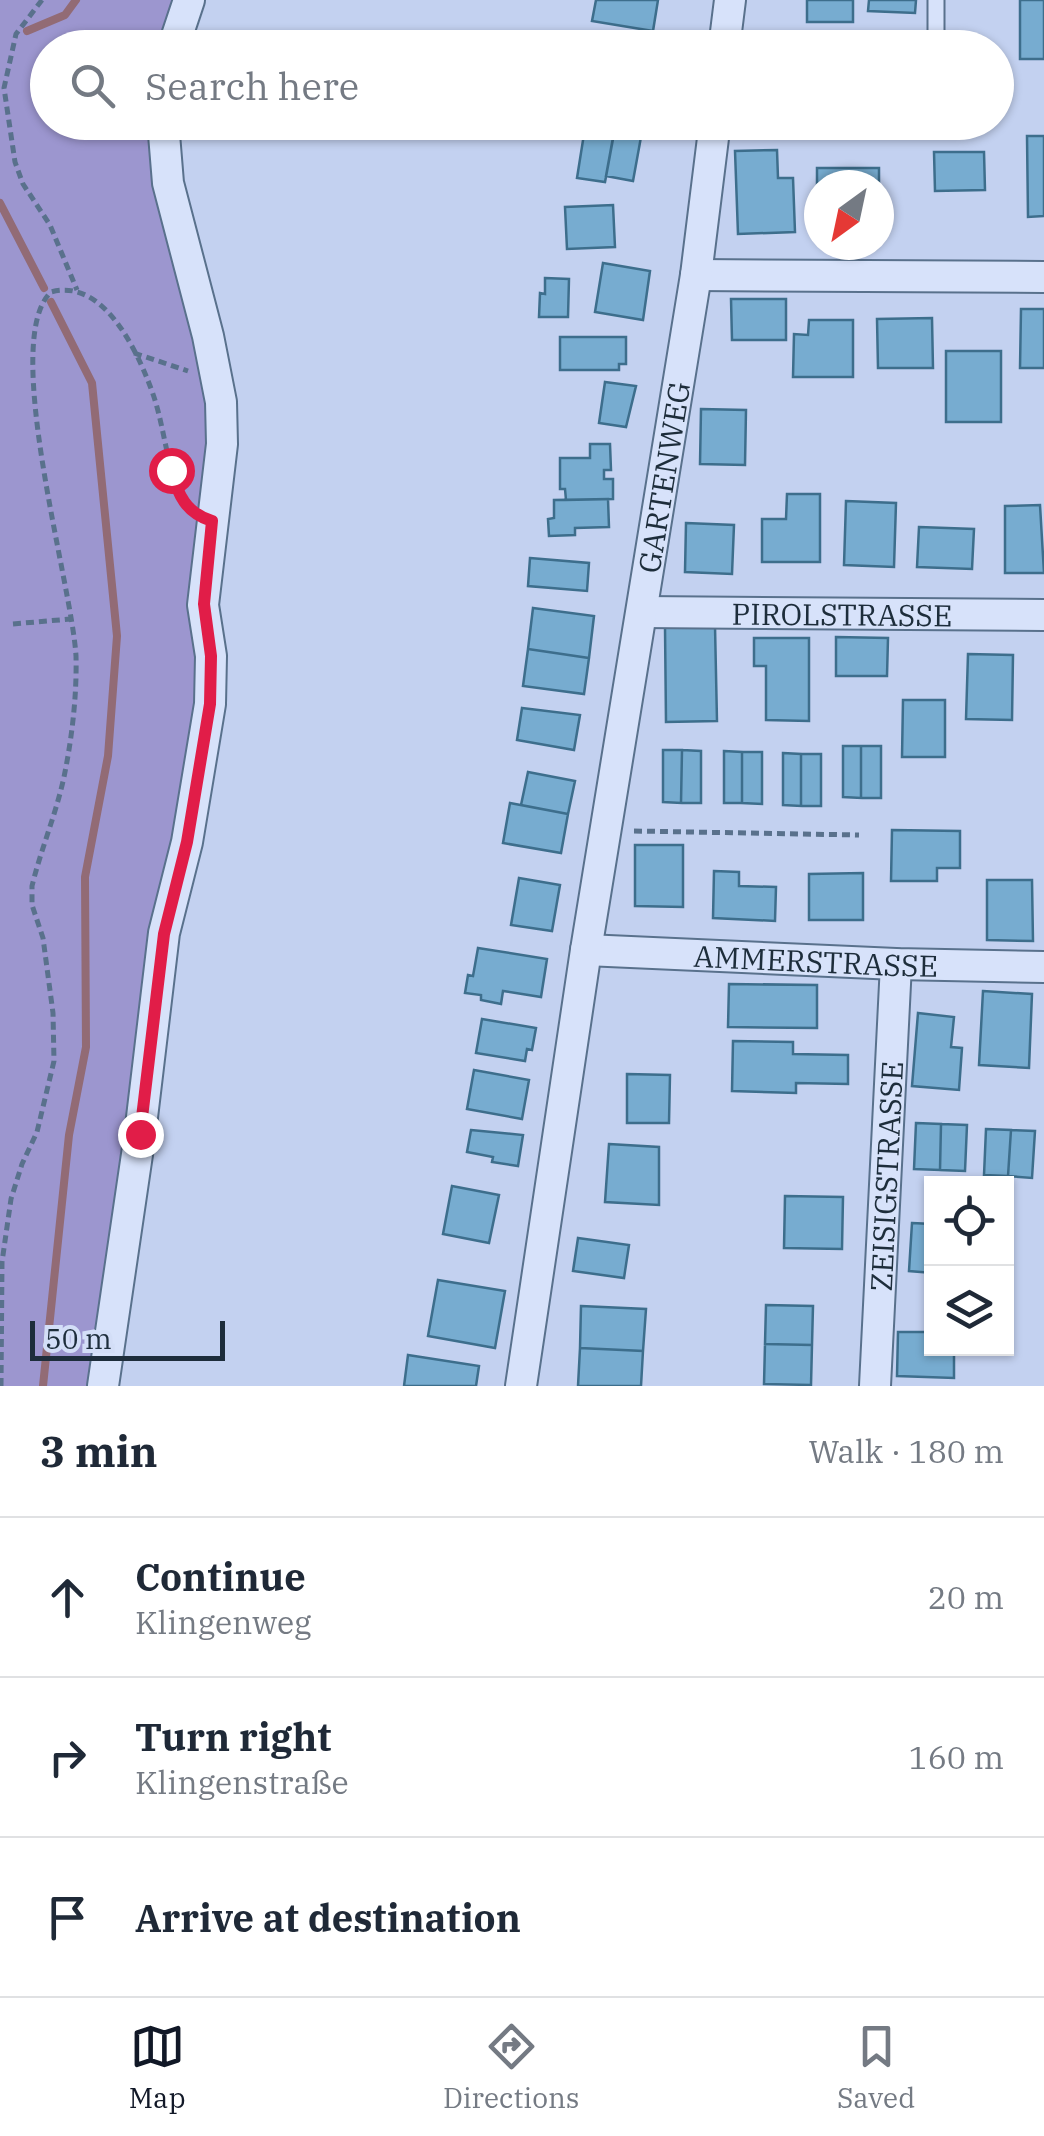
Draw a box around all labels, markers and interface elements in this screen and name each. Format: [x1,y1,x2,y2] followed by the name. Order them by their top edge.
[30,30,1014,140] search box
[65,58,120,113] icon: search
[145,61,359,110] text: Search here
[804,170,894,260] north arrow
[628,378,698,576] street label: GARTENWEG
[149,448,195,494] route start
[732,593,952,634] street label: PIROLSTRASSE
[693,935,938,984] street label: AMMERSTRASSE
[860,1060,911,1292] street label: ZEISIGSTRASSE
[118,1112,164,1158] route end
[924,1176,1014,1356] map controls
[924,1176,1014,1266] button: locate
[924,1266,1014,1356] button: layers
[30,1316,225,1360] scale bar
[45,1320,112,1357] text: 50 m
[40,1424,158,1479] text: 3 min
[808,1430,1004,1472] text: Walk · 180 m
[135,1552,306,1601] text: Continue
[40,1570,95,1625] icon: ahead
[928,1576,1004,1618] text: 20 m
[135,1601,311,1643] text: Klingenweg
[135,1712,331,1761] text: Turn right
[40,1730,95,1785] icon: right
[908,1736,1004,1778] text: 160 m
[135,1761,349,1803] text: Klingenstraße
[40,1890,95,1945] icon: arrive
[135,1893,521,1942] text: Arrive at destination
[129,2019,186,2116] tab: Map
[443,2019,580,2116] tab: Directions
[837,2019,915,2116] tab: Saved

